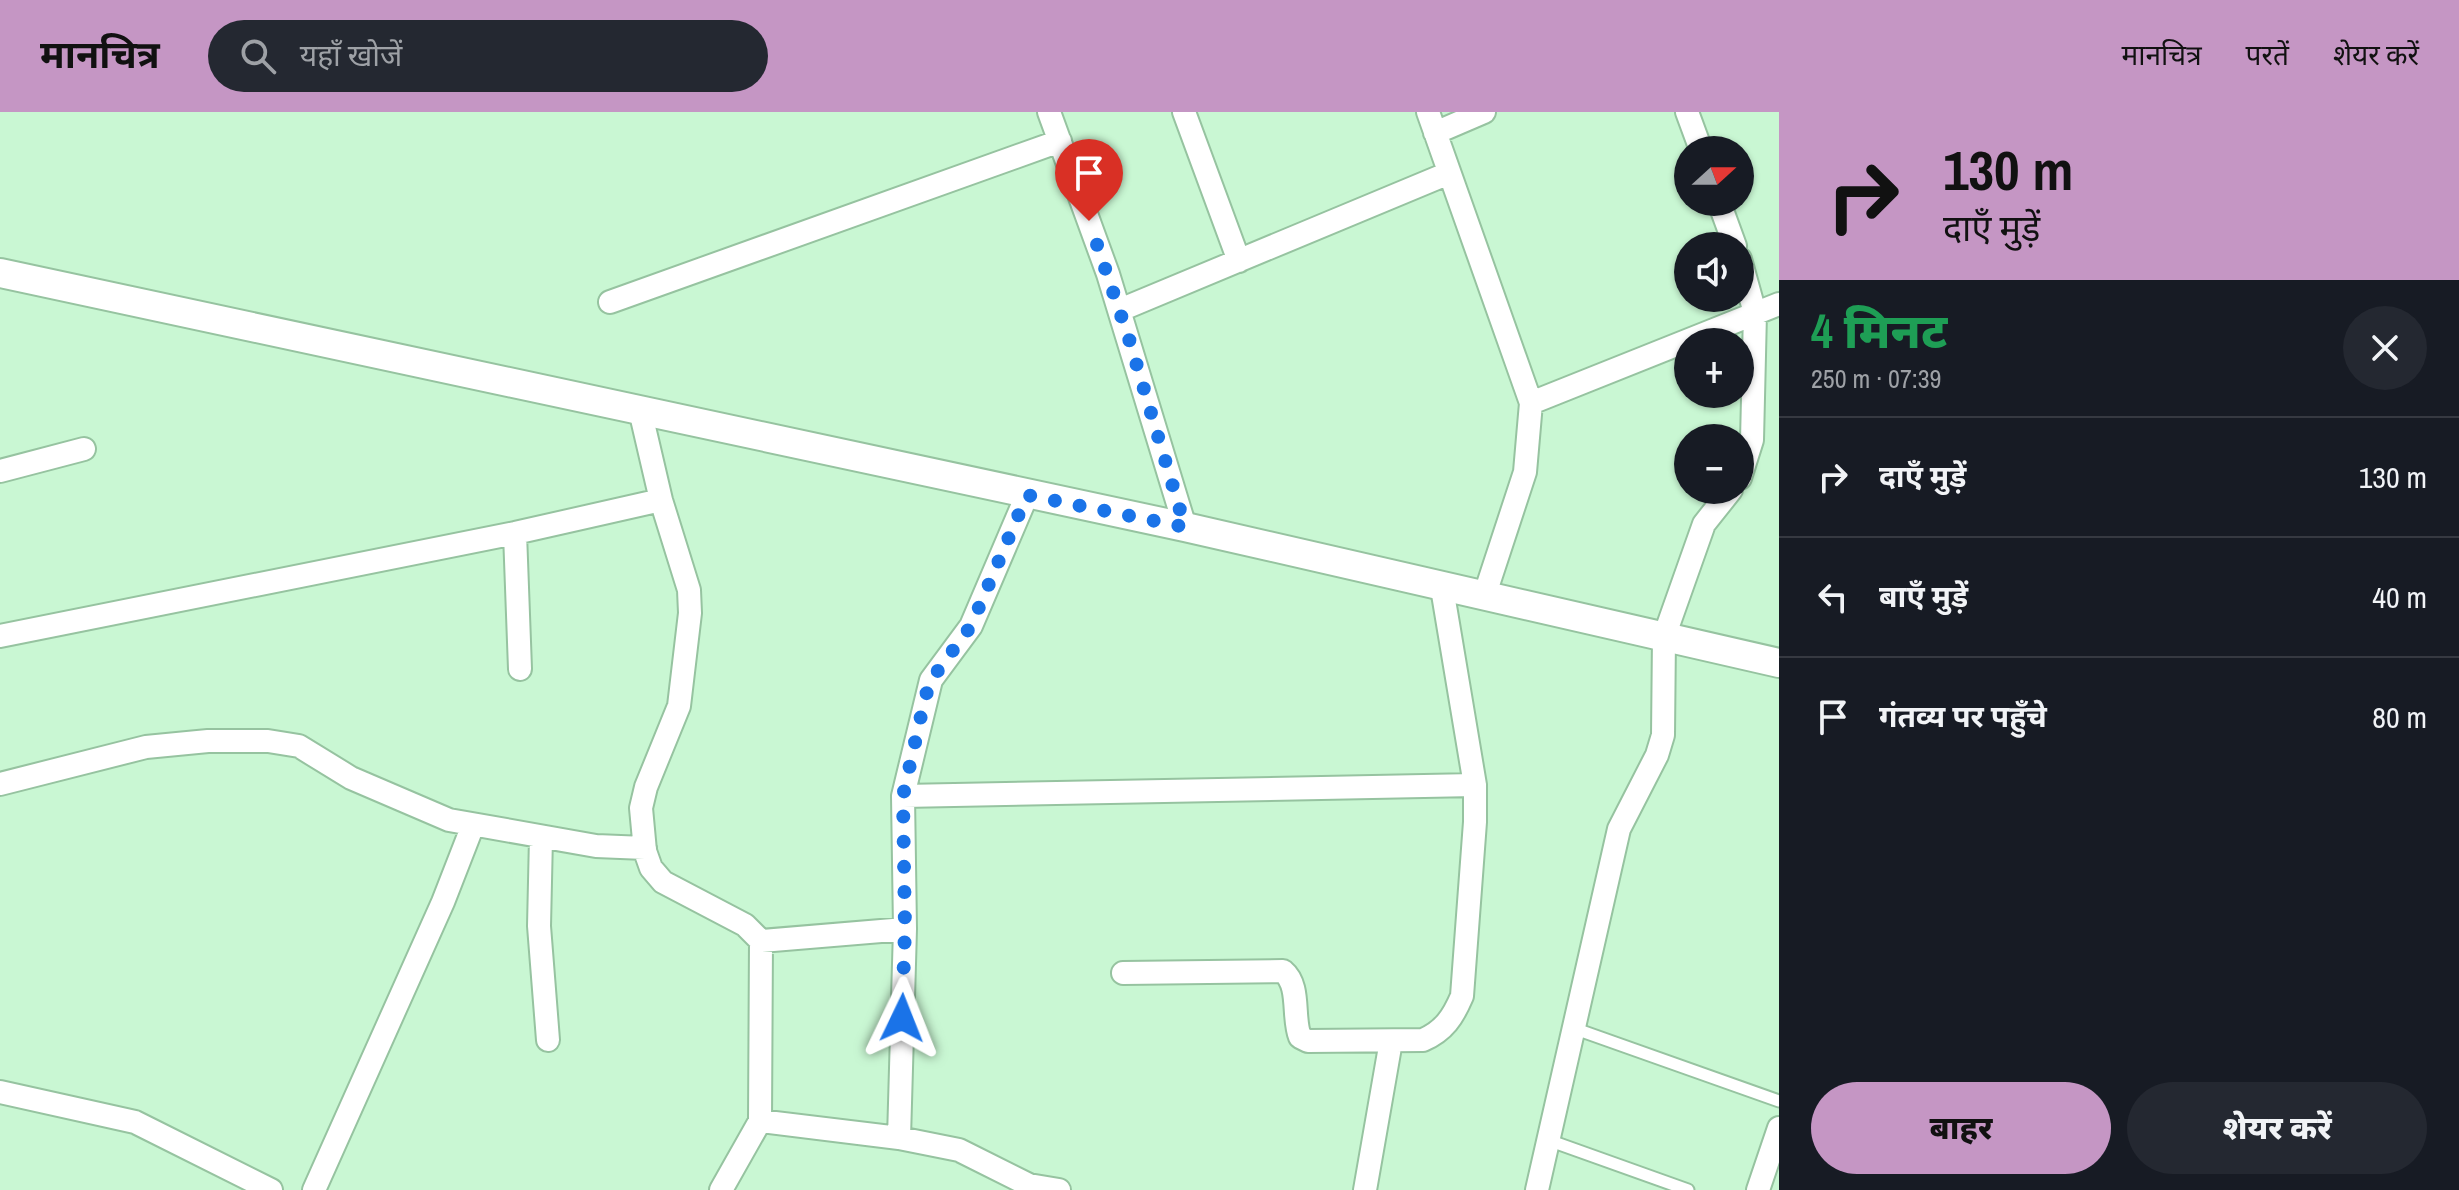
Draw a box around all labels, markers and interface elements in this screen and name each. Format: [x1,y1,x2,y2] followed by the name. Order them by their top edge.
[208,20,768,92] search box
[40,29,160,80] text: मानचित्र
[236,34,280,78] icon: search
[300,35,402,75] text: यहाँ खोजें
[2122,36,2202,74] text: मानचित्र
[2246,36,2289,74] text: परतें
[2333,36,2419,74] text: शेयर करें
[1943,132,2073,207] text: 130 m
[1674,136,1754,216] north arrow
[1674,136,1754,504] map controls
[1055,139,1123,221] pin
[1811,144,1915,248] icon: right
[1067,151,1111,195] icon: arrive
[1943,204,2040,252] text: दाएँ मुड़ें
[1674,232,1754,312] button: sound
[1811,298,1947,363] text: 4 मिनट
[2343,306,2427,390] button: close
[1674,328,1754,408] button: +
[1811,361,1941,396] text: 250 m · 07:39
[1674,424,1754,504] button: −
[1811,455,1855,499] icon: right
[1879,456,1966,496] text: दाएँ मुड़ें
[2359,457,2427,497] text: 130 m
[1811,575,1855,619] icon: left
[1879,576,1968,616] text: बाएँ मुड़ें
[2372,577,2427,617] text: 40 m
[1811,695,1855,739] icon: arrive
[1879,696,2047,736] text: गंतव्य पर पहुँचे
[2372,697,2427,737] text: 80 m
[860,976,944,1060] position arrow
[1811,1082,2111,1174] button: बाहर
[2127,1082,2427,1174] button: शेयर करें

